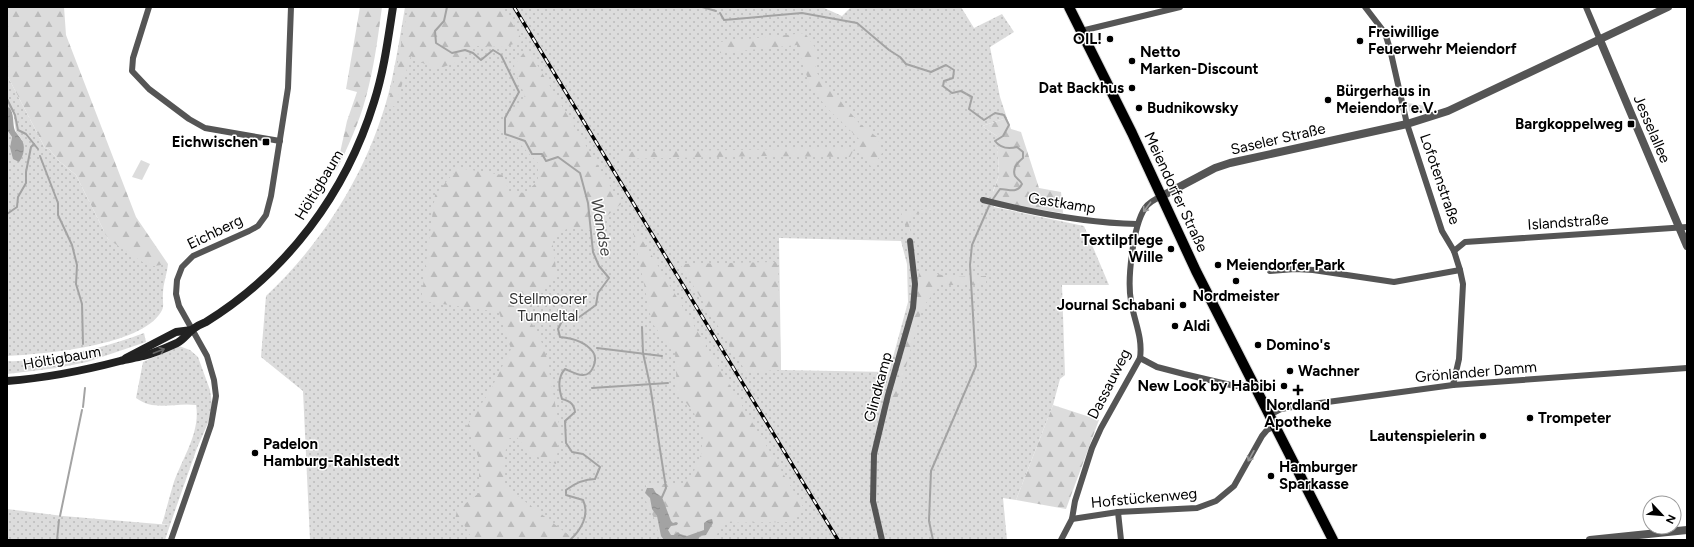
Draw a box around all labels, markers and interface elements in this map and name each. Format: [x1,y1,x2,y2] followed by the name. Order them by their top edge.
[1368,23,1517,58] place label: Freiwillige Feuerwehr Meiendorf
[1073,30,1102,48] place label: OIL!
[1105,34,1115,44] marker: OIL!
[1355,36,1365,46] marker: Freiwillige Feuerwehr Meiendorf
[1140,43,1259,78] place label: Netto Marken-Discount
[1127,56,1137,66] marker: Netto Marken-Discount
[1038,79,1124,97] place label: Dat Backhus
[1336,82,1438,117] place label: Bürgerhaus in Meiendorf e.V.
[1127,83,1137,93] marker: Dat Backhus
[1630,92,1674,166] street label: Jesselallee
[1323,95,1333,105] marker: Bürgerhaus in Meiendorf e.V.
[1147,99,1239,117] place label: Budnikowsky
[1134,103,1144,113] marker: Budnikowsky
[1515,115,1623,133] place label: Bargkoppelweg
[1229,119,1327,159] street label: Saseler Straße
[1626,119,1636,129] marker: Bargkoppelweg
[1140,129,1212,255] street label: Meiendorfer Straße
[1416,131,1464,227] street label: Lofotenstraße
[172,133,258,151] place label: Eichwischen
[261,137,271,147] marker: Eichwischen
[291,147,347,223] street label: Höltigbaum
[1027,189,1097,217] street label: Gastkamp
[587,197,616,258] water label: Wandse
[1142,202,1151,213] one-way arrow
[1527,210,1609,234] street label: Islandstraße
[184,211,246,253] street label: Eichberg
[1081,231,1164,266] place label: Textilpflege Wille
[1166,244,1176,254] marker: Textilpflege Wille
[1226,256,1345,274] place label: Meiendorfer Park
[1213,260,1223,270] marker: Meiendorfer Park
[1231,276,1241,286] marker: Nordmeister
[1192,287,1280,305] place label: Nordmeister
[509,290,587,325] park label: Stellmoorer Tunneltal
[1057,296,1175,314] place label: Journal Schabani
[1178,300,1188,310] marker: Journal Schabani
[1183,317,1210,335] place label: Aldi
[1170,321,1180,331] marker: Aldi
[1266,336,1330,354] place label: Domino's
[1253,340,1263,350] marker: Domino's
[22,342,102,374] street label: Höltigbaum
[153,346,165,354] one-way arrow
[1084,346,1134,422] street label: Dassauweg
[860,350,896,424] street label: Glindkamp
[1414,358,1538,386] street label: Grönlander Damm
[1298,362,1360,380] place label: Wachner
[1285,366,1295,376] marker: Wachner
[1137,377,1276,395] place label: New Look by Habibi
[1279,381,1289,391] marker: New Look by Habibi
[1293,385,1303,395] marker: Nordland Apotheke
[1264,396,1332,431] place label: Nordland Apotheke
[1538,409,1611,427] place label: Trompeter
[1525,413,1535,423] marker: Trompeter
[1369,427,1475,445] place label: Lautenspielerin
[1478,431,1488,441] marker: Lautenspielerin
[263,435,400,470] place label: Padelon Hamburg-Rahlstedt
[250,448,260,458] marker: Padelon Hamburg-Rahlstedt
[1247,450,1254,462] one-way arrow
[1279,458,1358,493] place label: Hamburger Sparkasse
[1266,471,1276,481] marker: Hamburger Sparkasse
[1090,484,1198,512] street label: Hofstückenweg
[1642,495,1682,535] north arrow
[1663,512,1678,526] text: N

